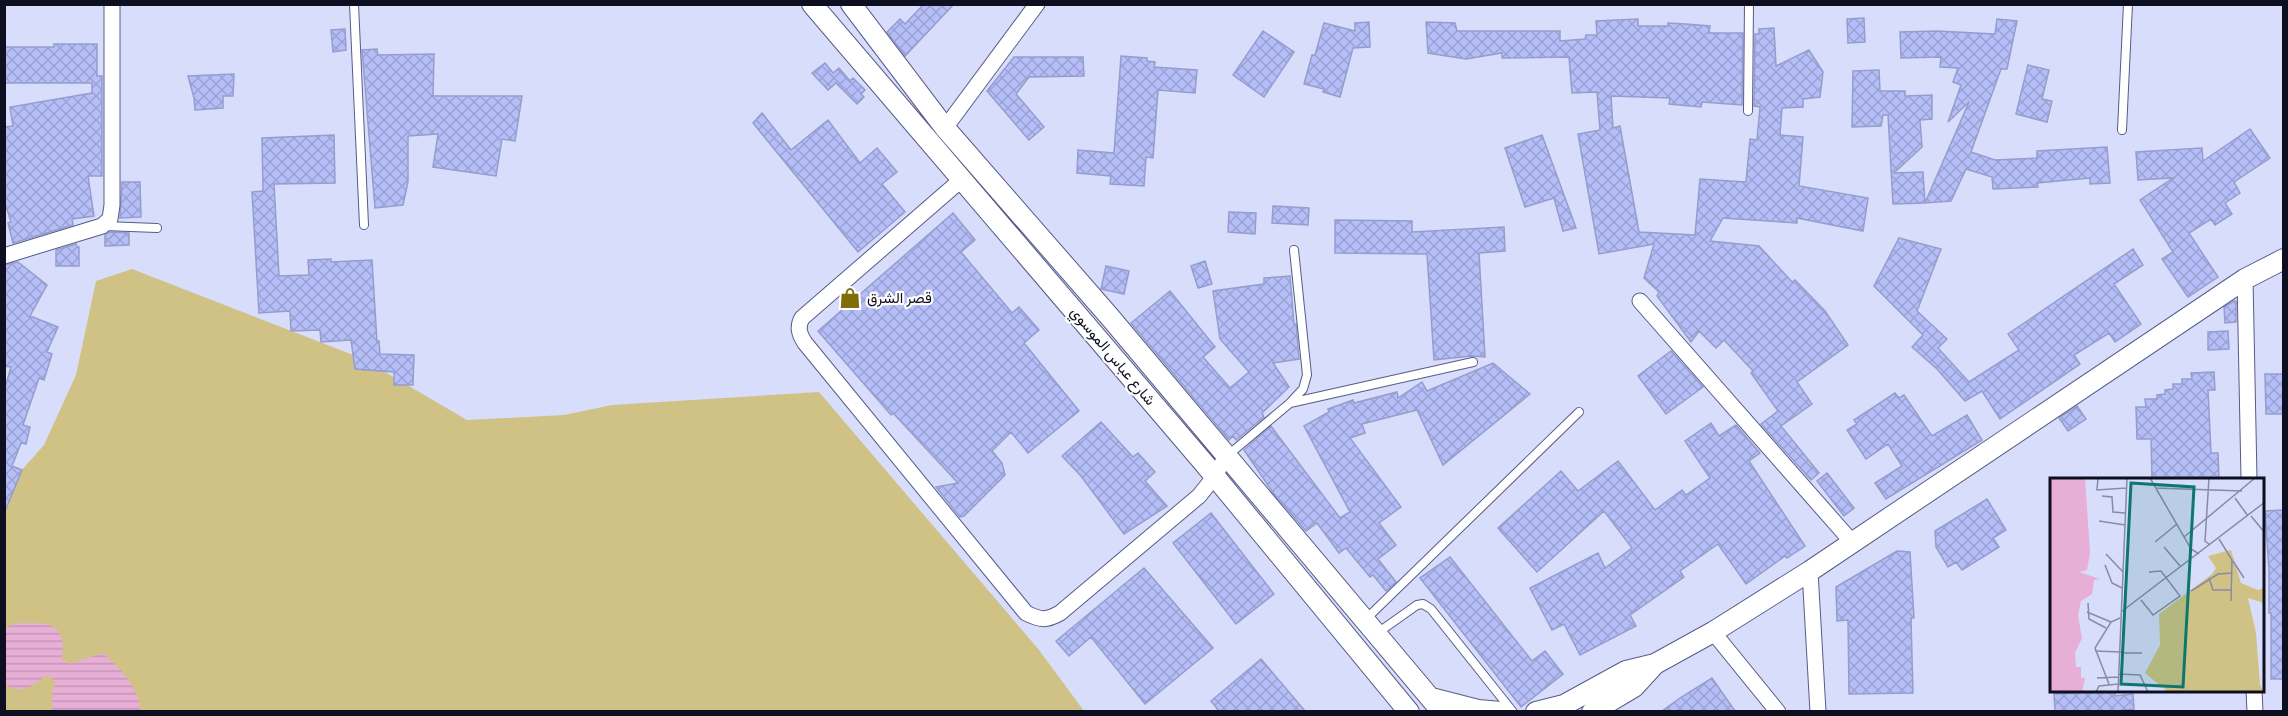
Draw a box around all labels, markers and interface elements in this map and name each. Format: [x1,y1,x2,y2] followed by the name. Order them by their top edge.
[838,286,862,310] shop icon: قصر الشرق
[867,287,932,308] place label: قصر الشرق
[1064,302,1161,412] street label: شارع عباس الموسوي
[2050,478,2264,692] inset map

